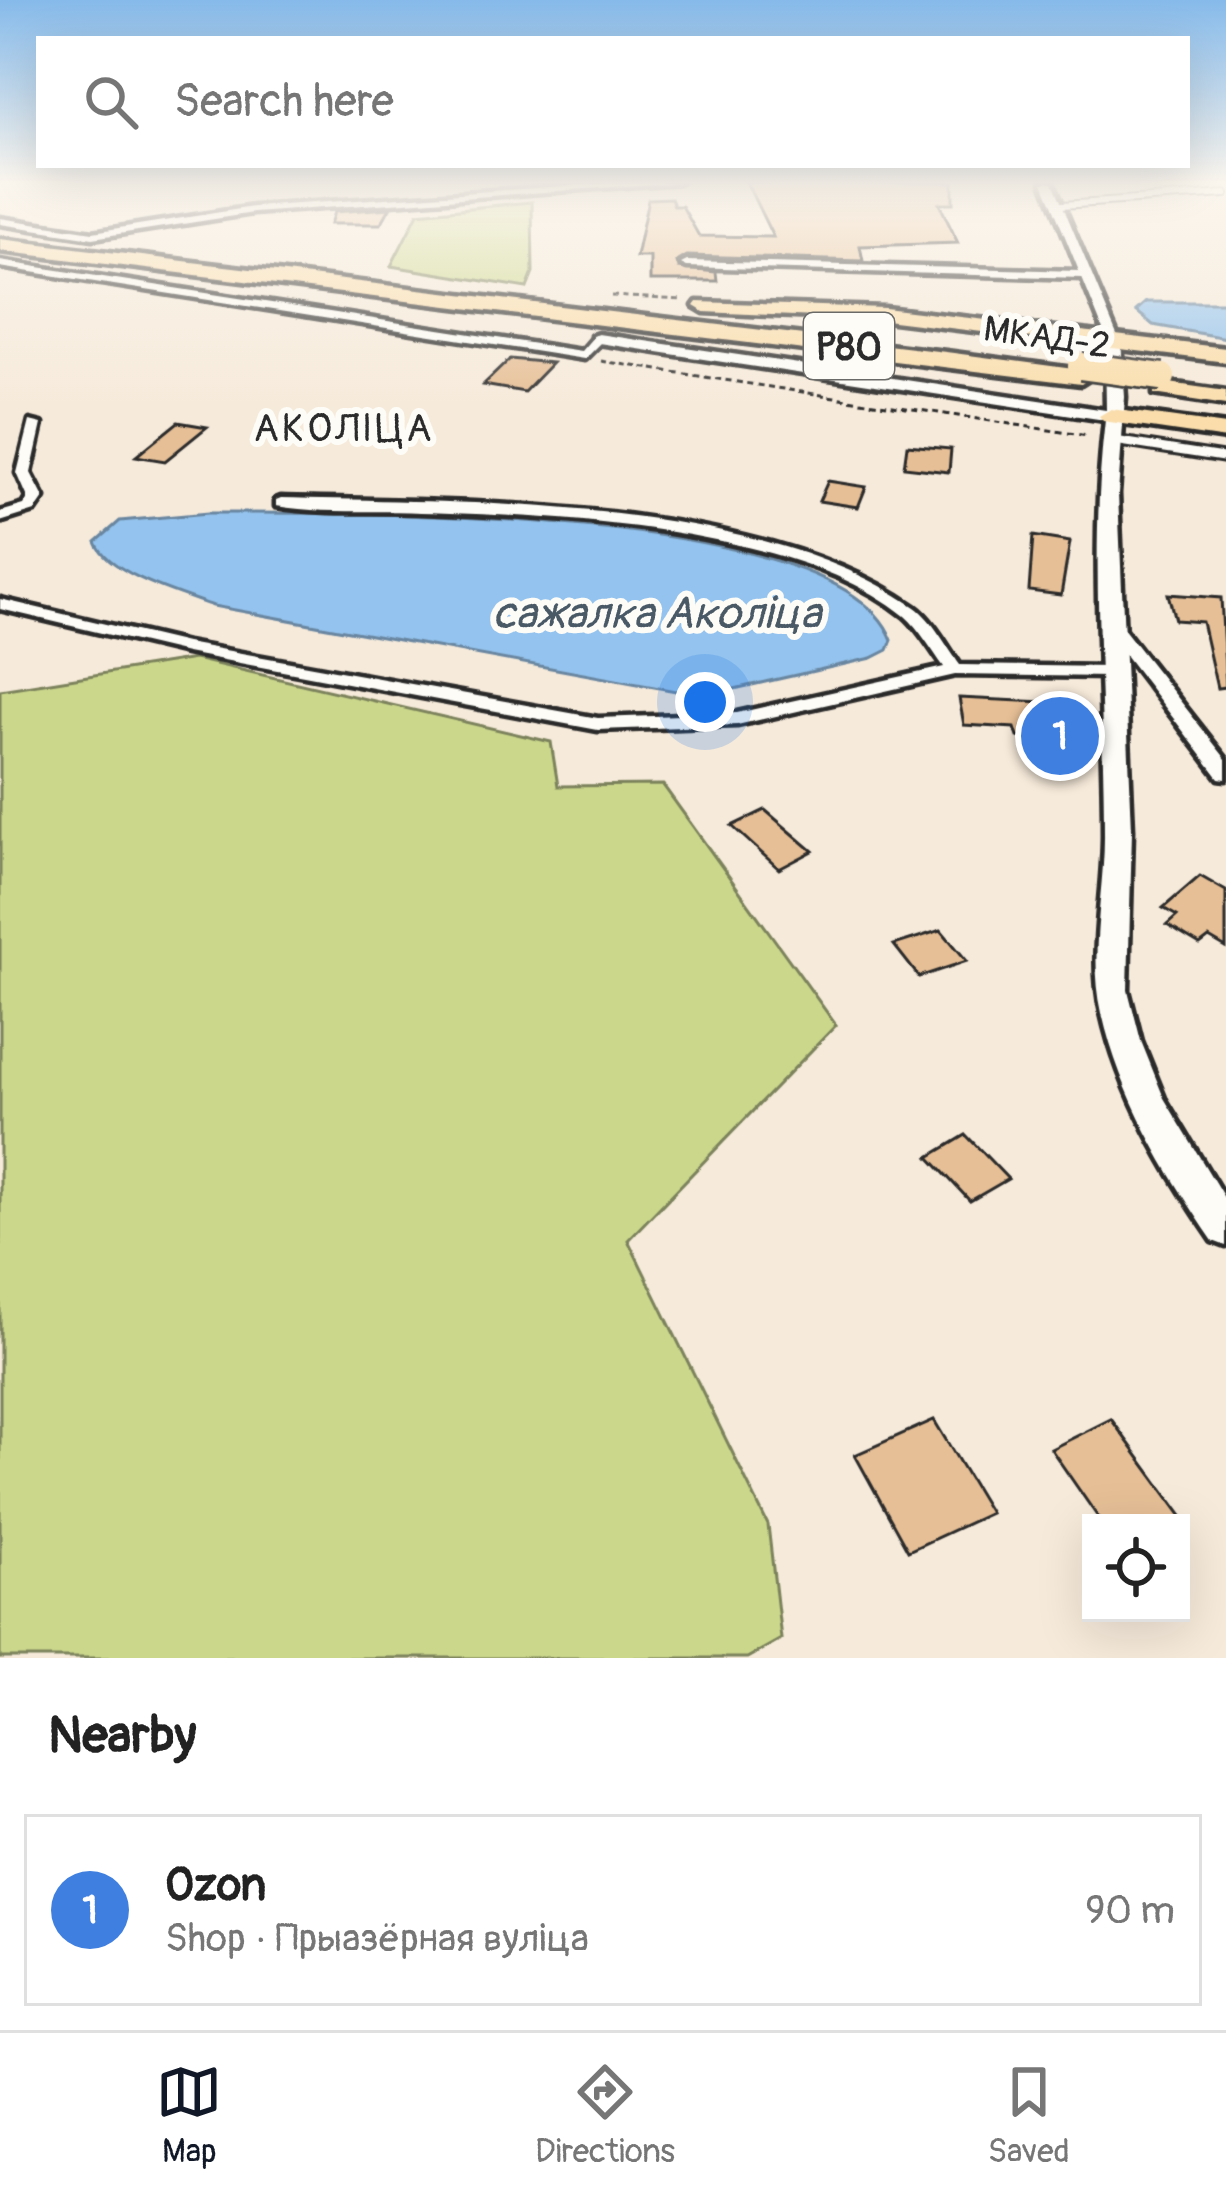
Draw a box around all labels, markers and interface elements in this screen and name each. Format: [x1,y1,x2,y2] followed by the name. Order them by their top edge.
[36,36,1190,168] search box
[78,69,144,135] icon: search
[174,74,394,130] text: Search here
[981,306,1113,369] street label: МКАД-2
[804,313,894,379] road number: Р80
[254,404,434,453] district label: АКОЛІЦА
[493,586,823,642] water label: сажалка Аколіца
[675,672,735,732] your location
[1021,691,1099,781] pin: 1
[1082,1514,1190,1622] map controls
[1082,1514,1190,1622] button: locate
[48,1704,196,1768] text: Nearby
[165,1858,266,1914] text: Ozon
[82,1886,98,1935] text: 1
[1085,1886,1175,1935] text: 90 m
[165,1914,589,1963] text: Shop · Прыазёрная вуліца
[156,2059,222,2172] tab: Map
[535,2059,675,2172] tab: Directions
[988,2059,1070,2172] tab: Saved

